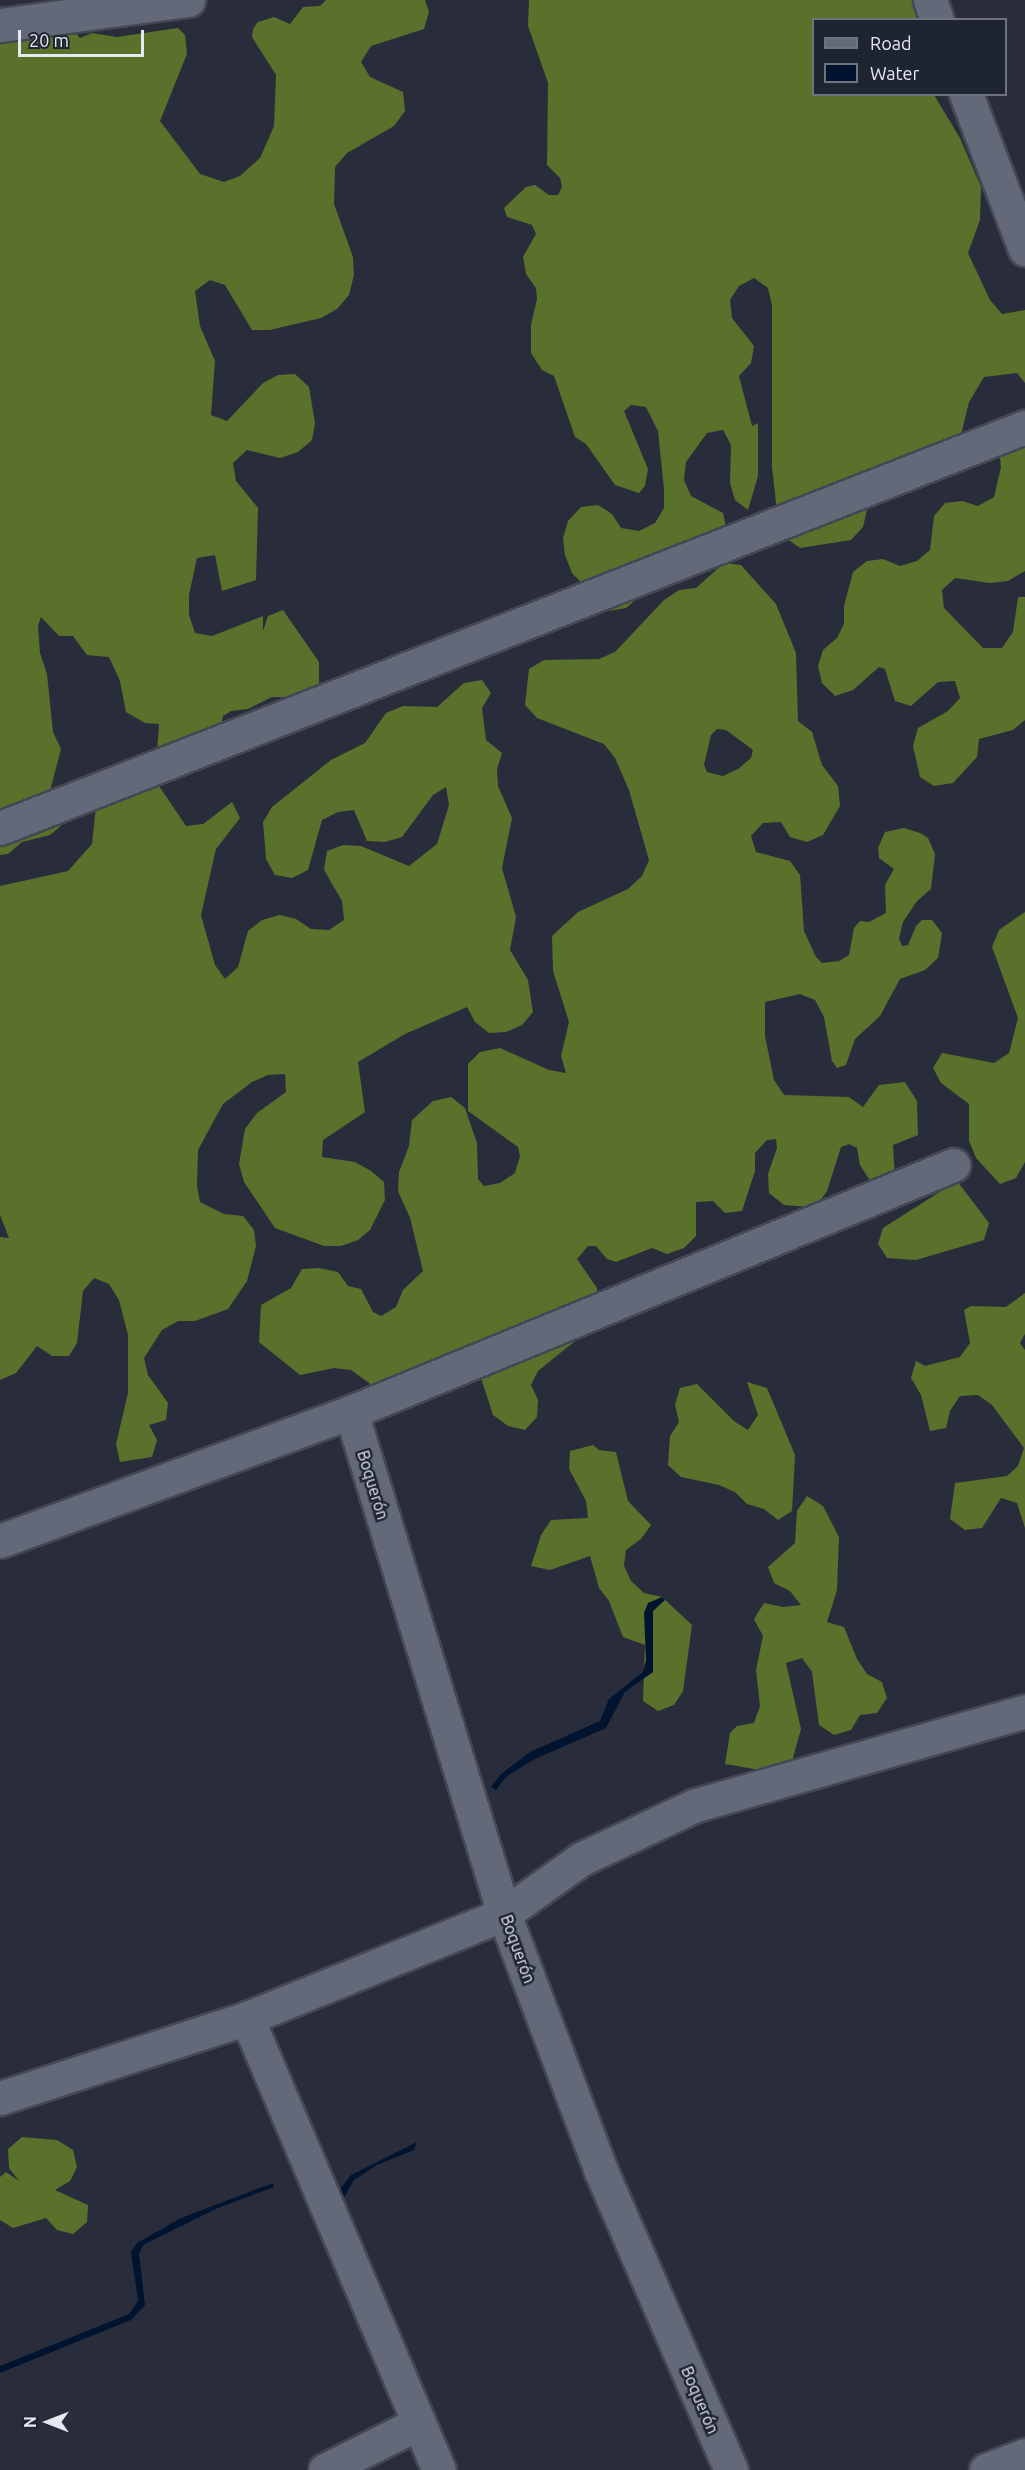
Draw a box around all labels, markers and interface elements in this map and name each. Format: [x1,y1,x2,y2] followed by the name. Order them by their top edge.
[21,18,147,56] scale bar
[812,18,1007,96] legend
[29,30,69,50] text: 20 m
[870,33,912,53] text: Road
[870,63,919,83] text: Water
[353,1448,393,1522] street label: Boquerón
[497,1912,539,1986] street label: Boquerón
[677,2363,723,2437] street label: Boquerón
[18,2392,78,2452] north arrow
[21,2416,39,2428] text: N

